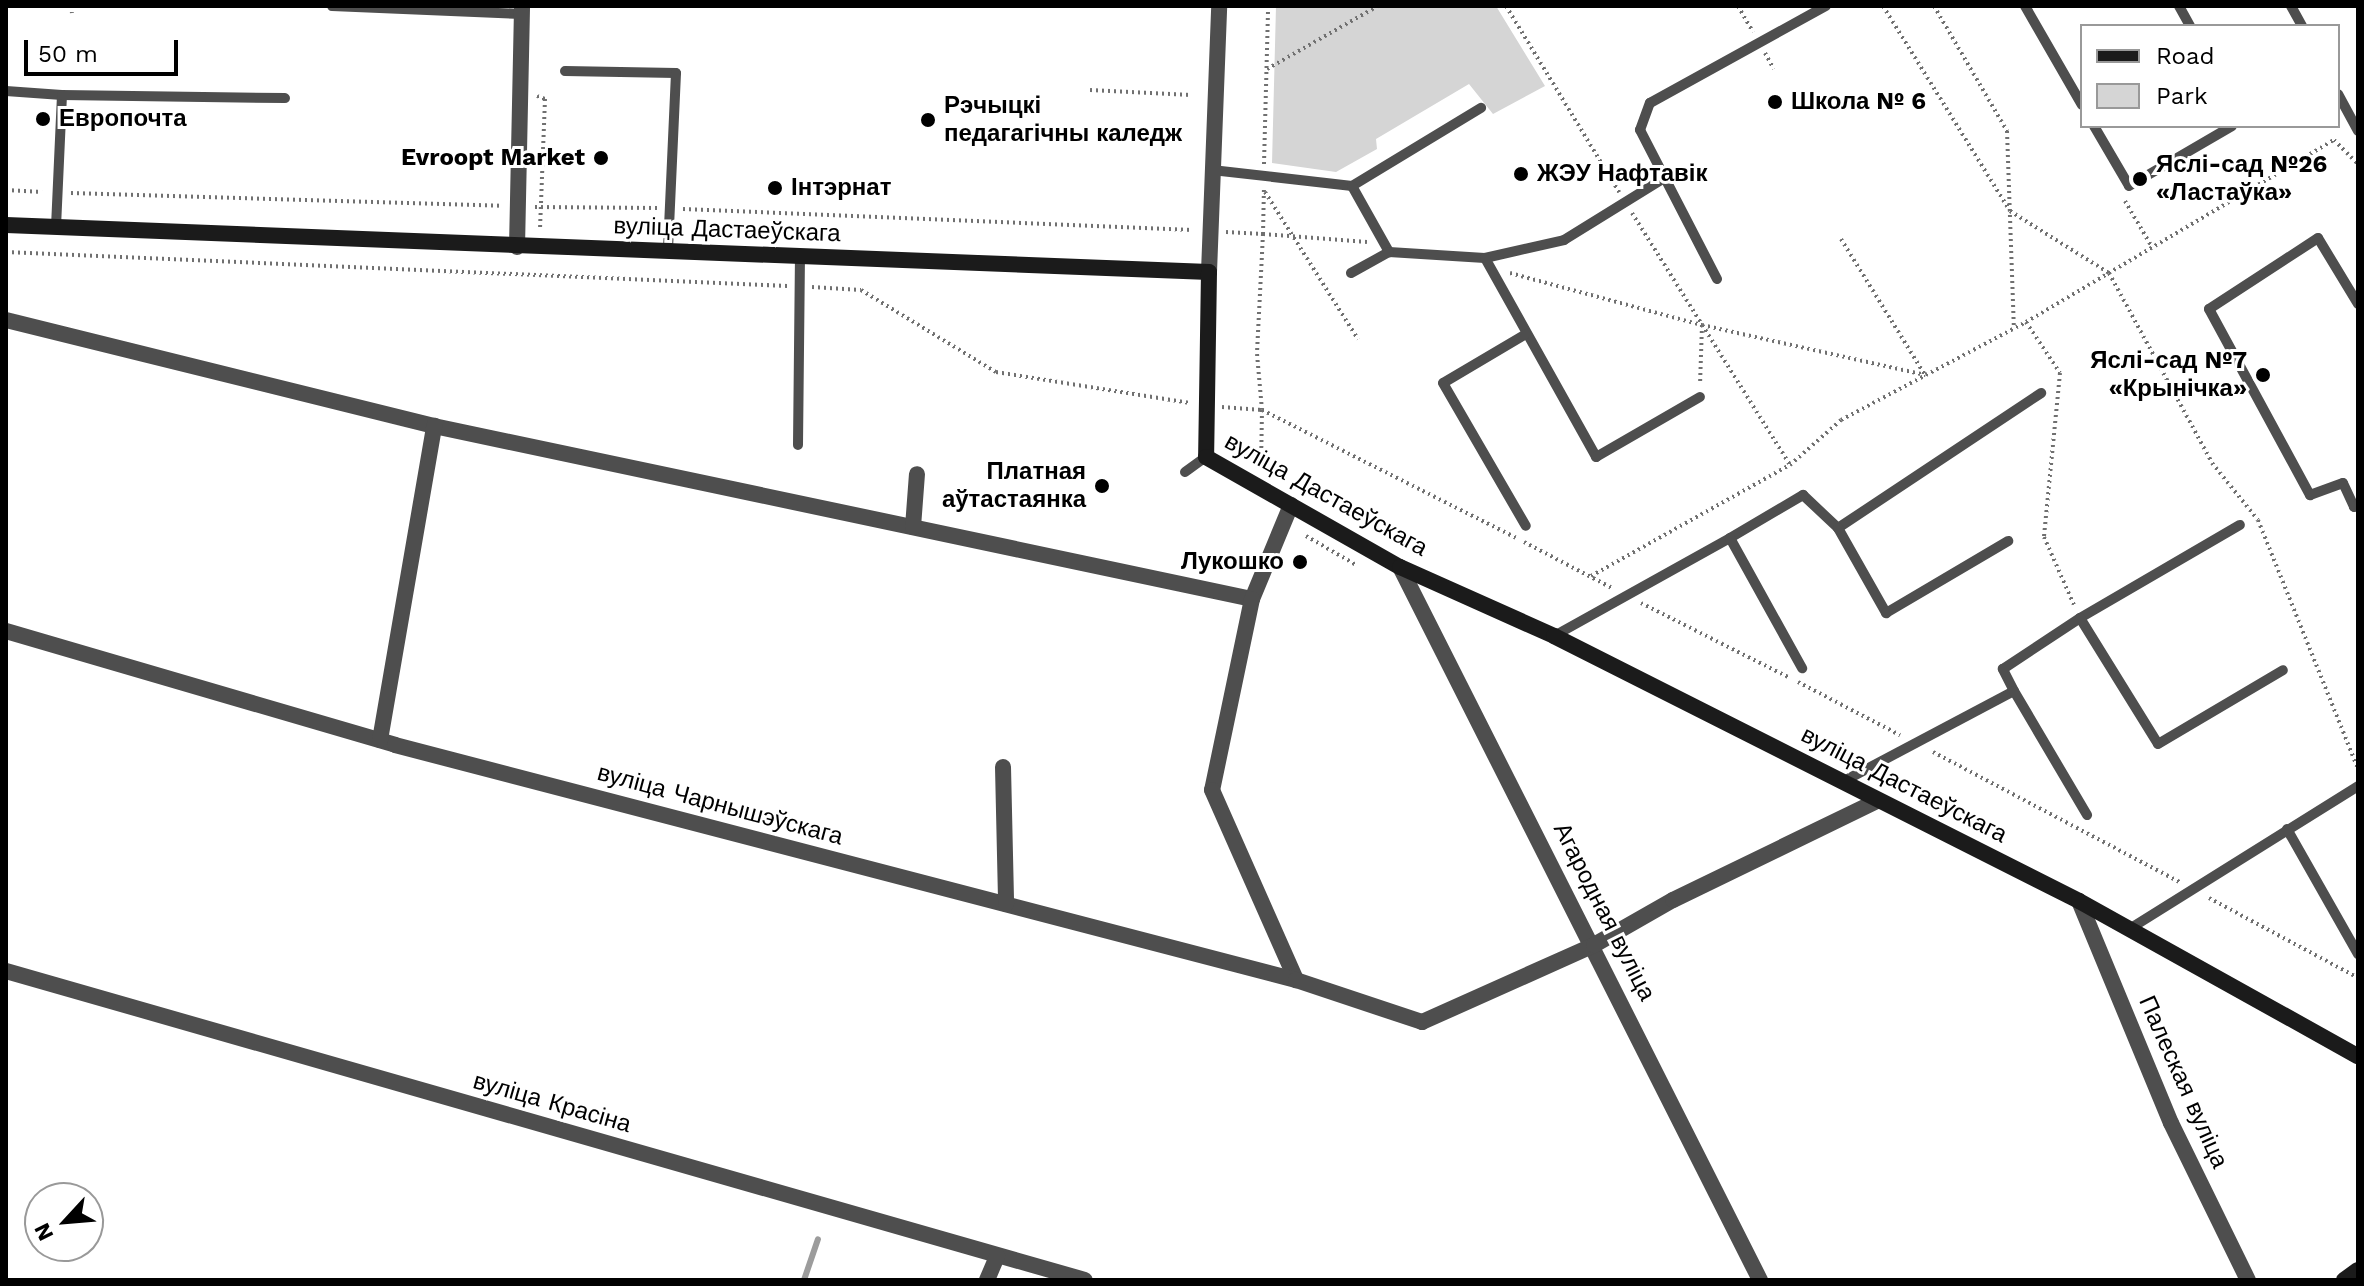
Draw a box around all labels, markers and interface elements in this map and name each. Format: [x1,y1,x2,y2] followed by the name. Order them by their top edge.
[28,24,182,74] scale bar
[2080,24,2340,128] legend
[38,40,98,68] text: 50 m
[2156,42,2215,70] text: Road
[2156,82,2208,110] text: Park
[1791,88,1926,116] place label: Школа № 6
[944,92,1182,148] place label: Рэчыцкі педагагічны каледж
[1766,93,1784,111] marker: Школа № 6
[59,105,187,133] place label: Европочта
[34,110,52,128] marker: Европочта
[919,111,937,129] marker: Рэчыцкі педагагічны каледж
[401,144,585,172] place label: Evroopt Market
[592,149,610,167] marker: Evroopt Market
[2156,151,2327,207] place label: Яслі-сад №26 «Ластаўка»
[1537,160,1707,188] place label: ЖЭУ Нафтавік
[1512,165,1530,183] marker: ЖЭУ Нафтавік
[2131,170,2149,188] marker: Яслі-сад №26 «Ластаўка»
[791,174,891,202] place label: Інтэрнат
[766,179,784,197] marker: Інтэрнат
[613,212,841,248] street label: вуліца Дастаеўскага
[2090,347,2247,403] place label: Яслі-сад №7 «Крынічка»
[2254,366,2272,384] marker: Яслі-сад №7 «Крынічка»
[1220,427,1432,563] street label: вуліца Дастаеўскага
[942,458,1086,514] place label: Платная аўтастаянка
[1093,477,1111,495] marker: Платная аўтастаянка
[1181,548,1284,576] place label: Лукошко
[1291,553,1309,571] marker: Лукошко
[1796,721,2012,849] street label: вуліца Дастаеўскага
[594,758,846,852] street label: вуліца Чарнышэўскага
[1547,818,1661,1006] street label: Агародная вуліца
[2132,991,2234,1173] street label: Палеская вуліца
[470,1067,634,1139] street label: вуліца Красіна
[24,1182,104,1262] north arrow
[29,1219,59,1245] text: N

